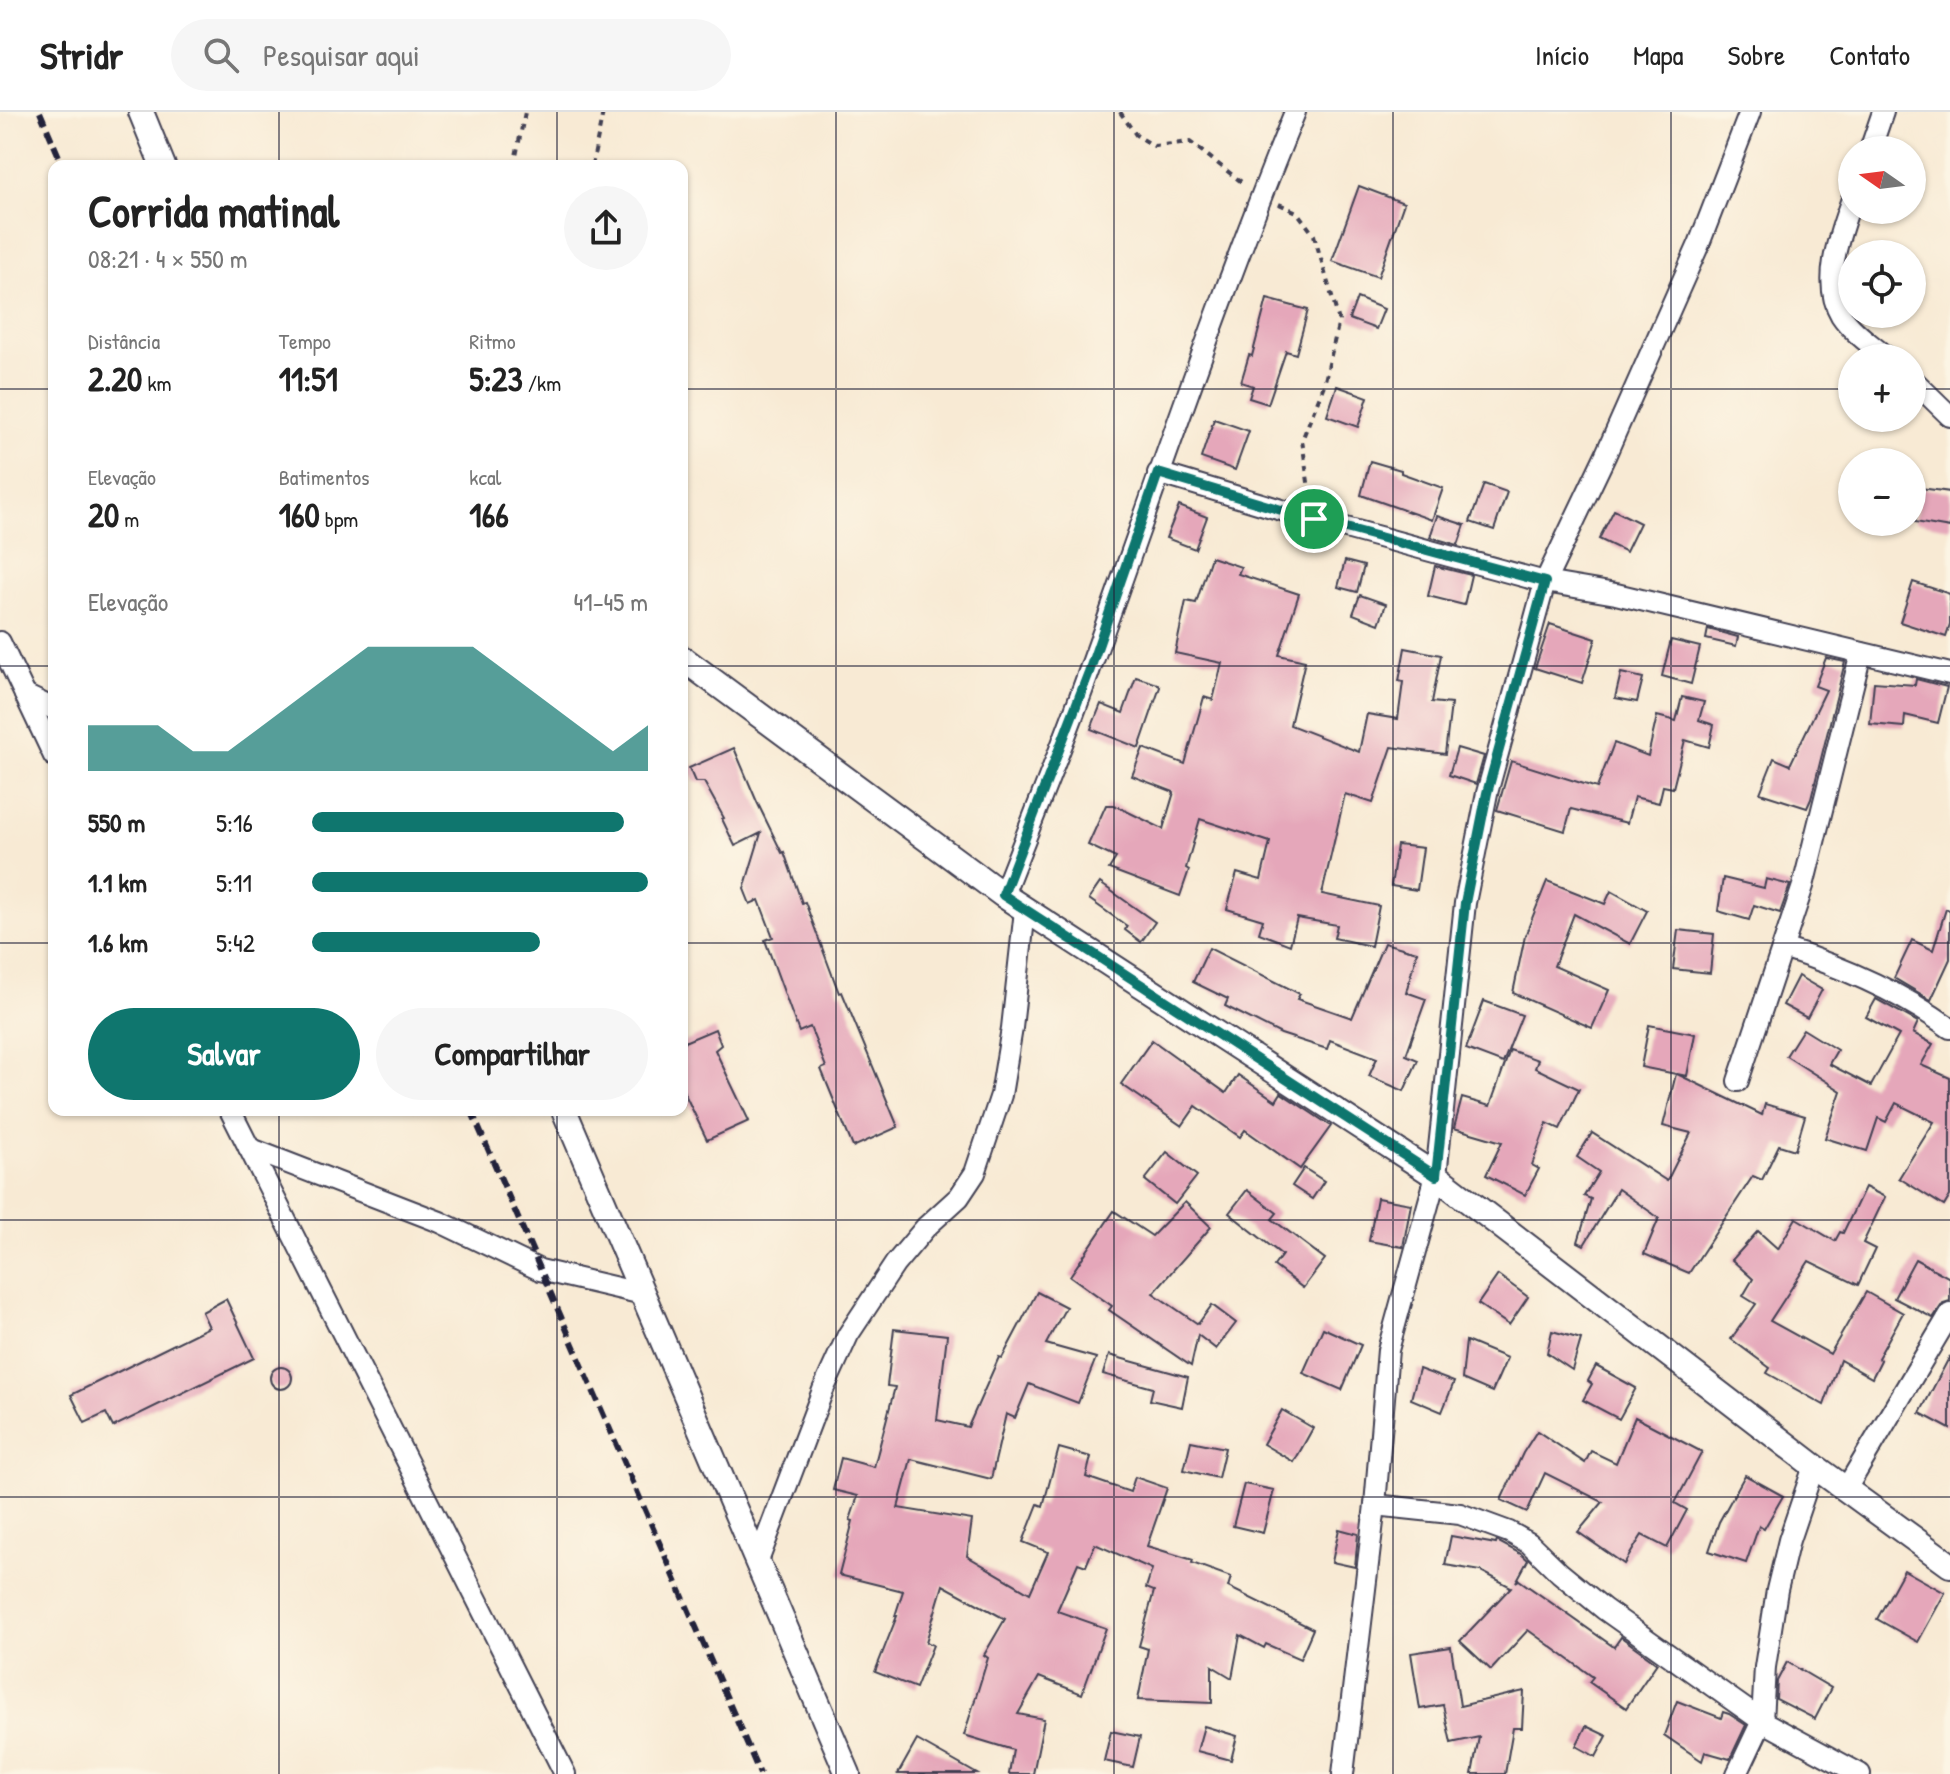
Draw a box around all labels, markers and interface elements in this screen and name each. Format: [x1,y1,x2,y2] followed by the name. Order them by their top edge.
[171,19,731,91] search box
[40,29,123,81] text: Stridr
[199,33,243,77] icon: search
[263,35,420,75] text: Pesquisar aqui
[1535,36,1589,74] text: Início
[1633,36,1684,74] text: Mapa
[1728,36,1785,74] text: Sobre
[1829,36,1910,74] text: Contato
[1838,136,1926,224] north arrow
[1838,136,1926,536] map controls
[88,181,339,241] text: Corrida matinal
[564,186,648,270] button: share
[1838,240,1926,328] button: locate
[88,241,247,276] text: 08:21 · 4 × 550 m
[88,326,160,356] text: Distância
[279,326,331,356] text: Tempo
[469,326,516,356] text: Ritmo
[1838,344,1926,432] button: +
[88,356,142,402] text: 2.20
[279,356,338,402] text: 11:51
[469,356,523,402] text: 5:23
[142,368,172,398] text: km
[523,368,561,398] text: /km
[1838,448,1926,536] button: −
[88,462,156,492] text: Elevação
[279,462,370,492] text: Batimentos
[469,462,501,492] text: kcal
[1280,485,1348,553] pin
[88,492,119,538] text: 20
[279,492,320,538] text: 160
[469,492,509,538] text: 166
[1292,497,1336,541] icon: arrive
[119,504,139,534] text: m
[320,504,358,534] text: bpm
[88,584,168,619] text: Elevação
[573,584,648,619] text: 41–45 m
[88,805,145,840] text: 550 m
[216,805,253,840] text: 5:16
[88,865,147,900] text: 1.1 km
[216,865,252,900] text: 5:11
[88,925,148,960] text: 1.6 km
[216,925,255,960] text: 5:42
[88,1008,360,1100] button: Salvar
[376,1008,648,1100] button: Compartilhar

